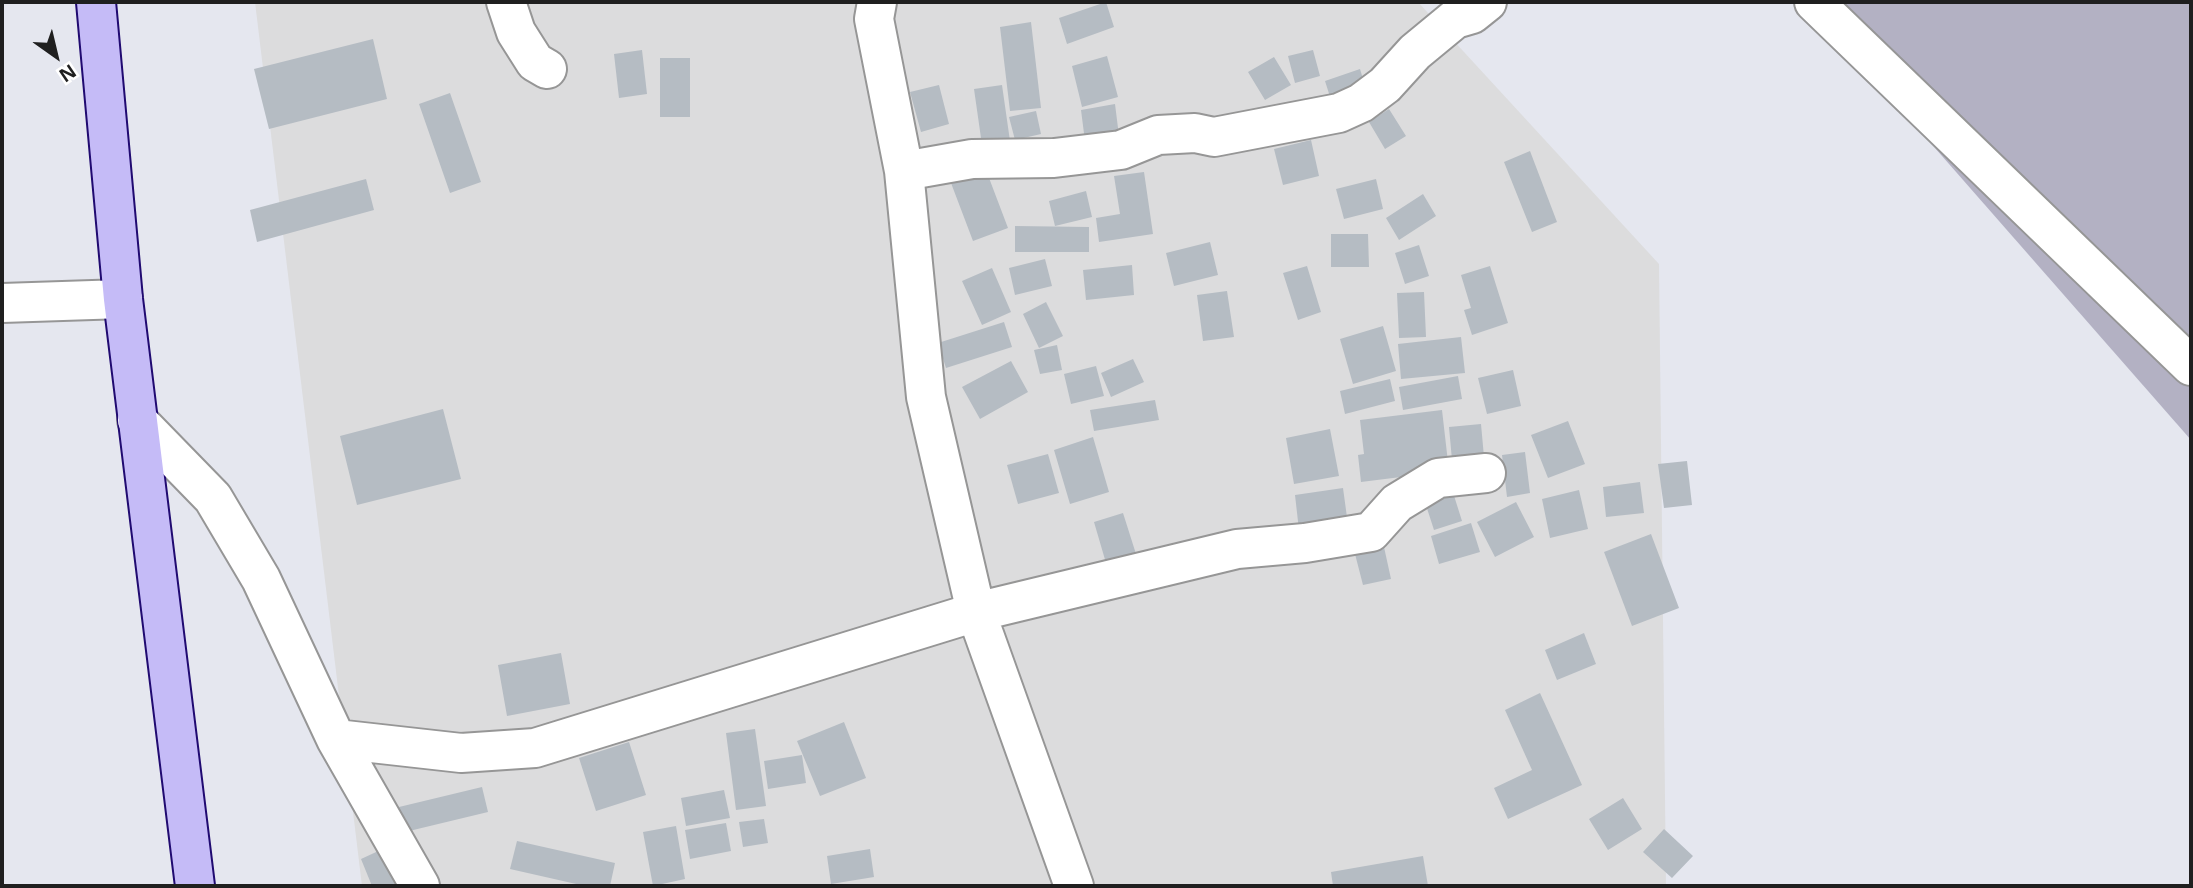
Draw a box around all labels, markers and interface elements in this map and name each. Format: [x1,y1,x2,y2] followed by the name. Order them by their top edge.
[21,21,91,91] north arrow
[54,58,81,89] text: N

